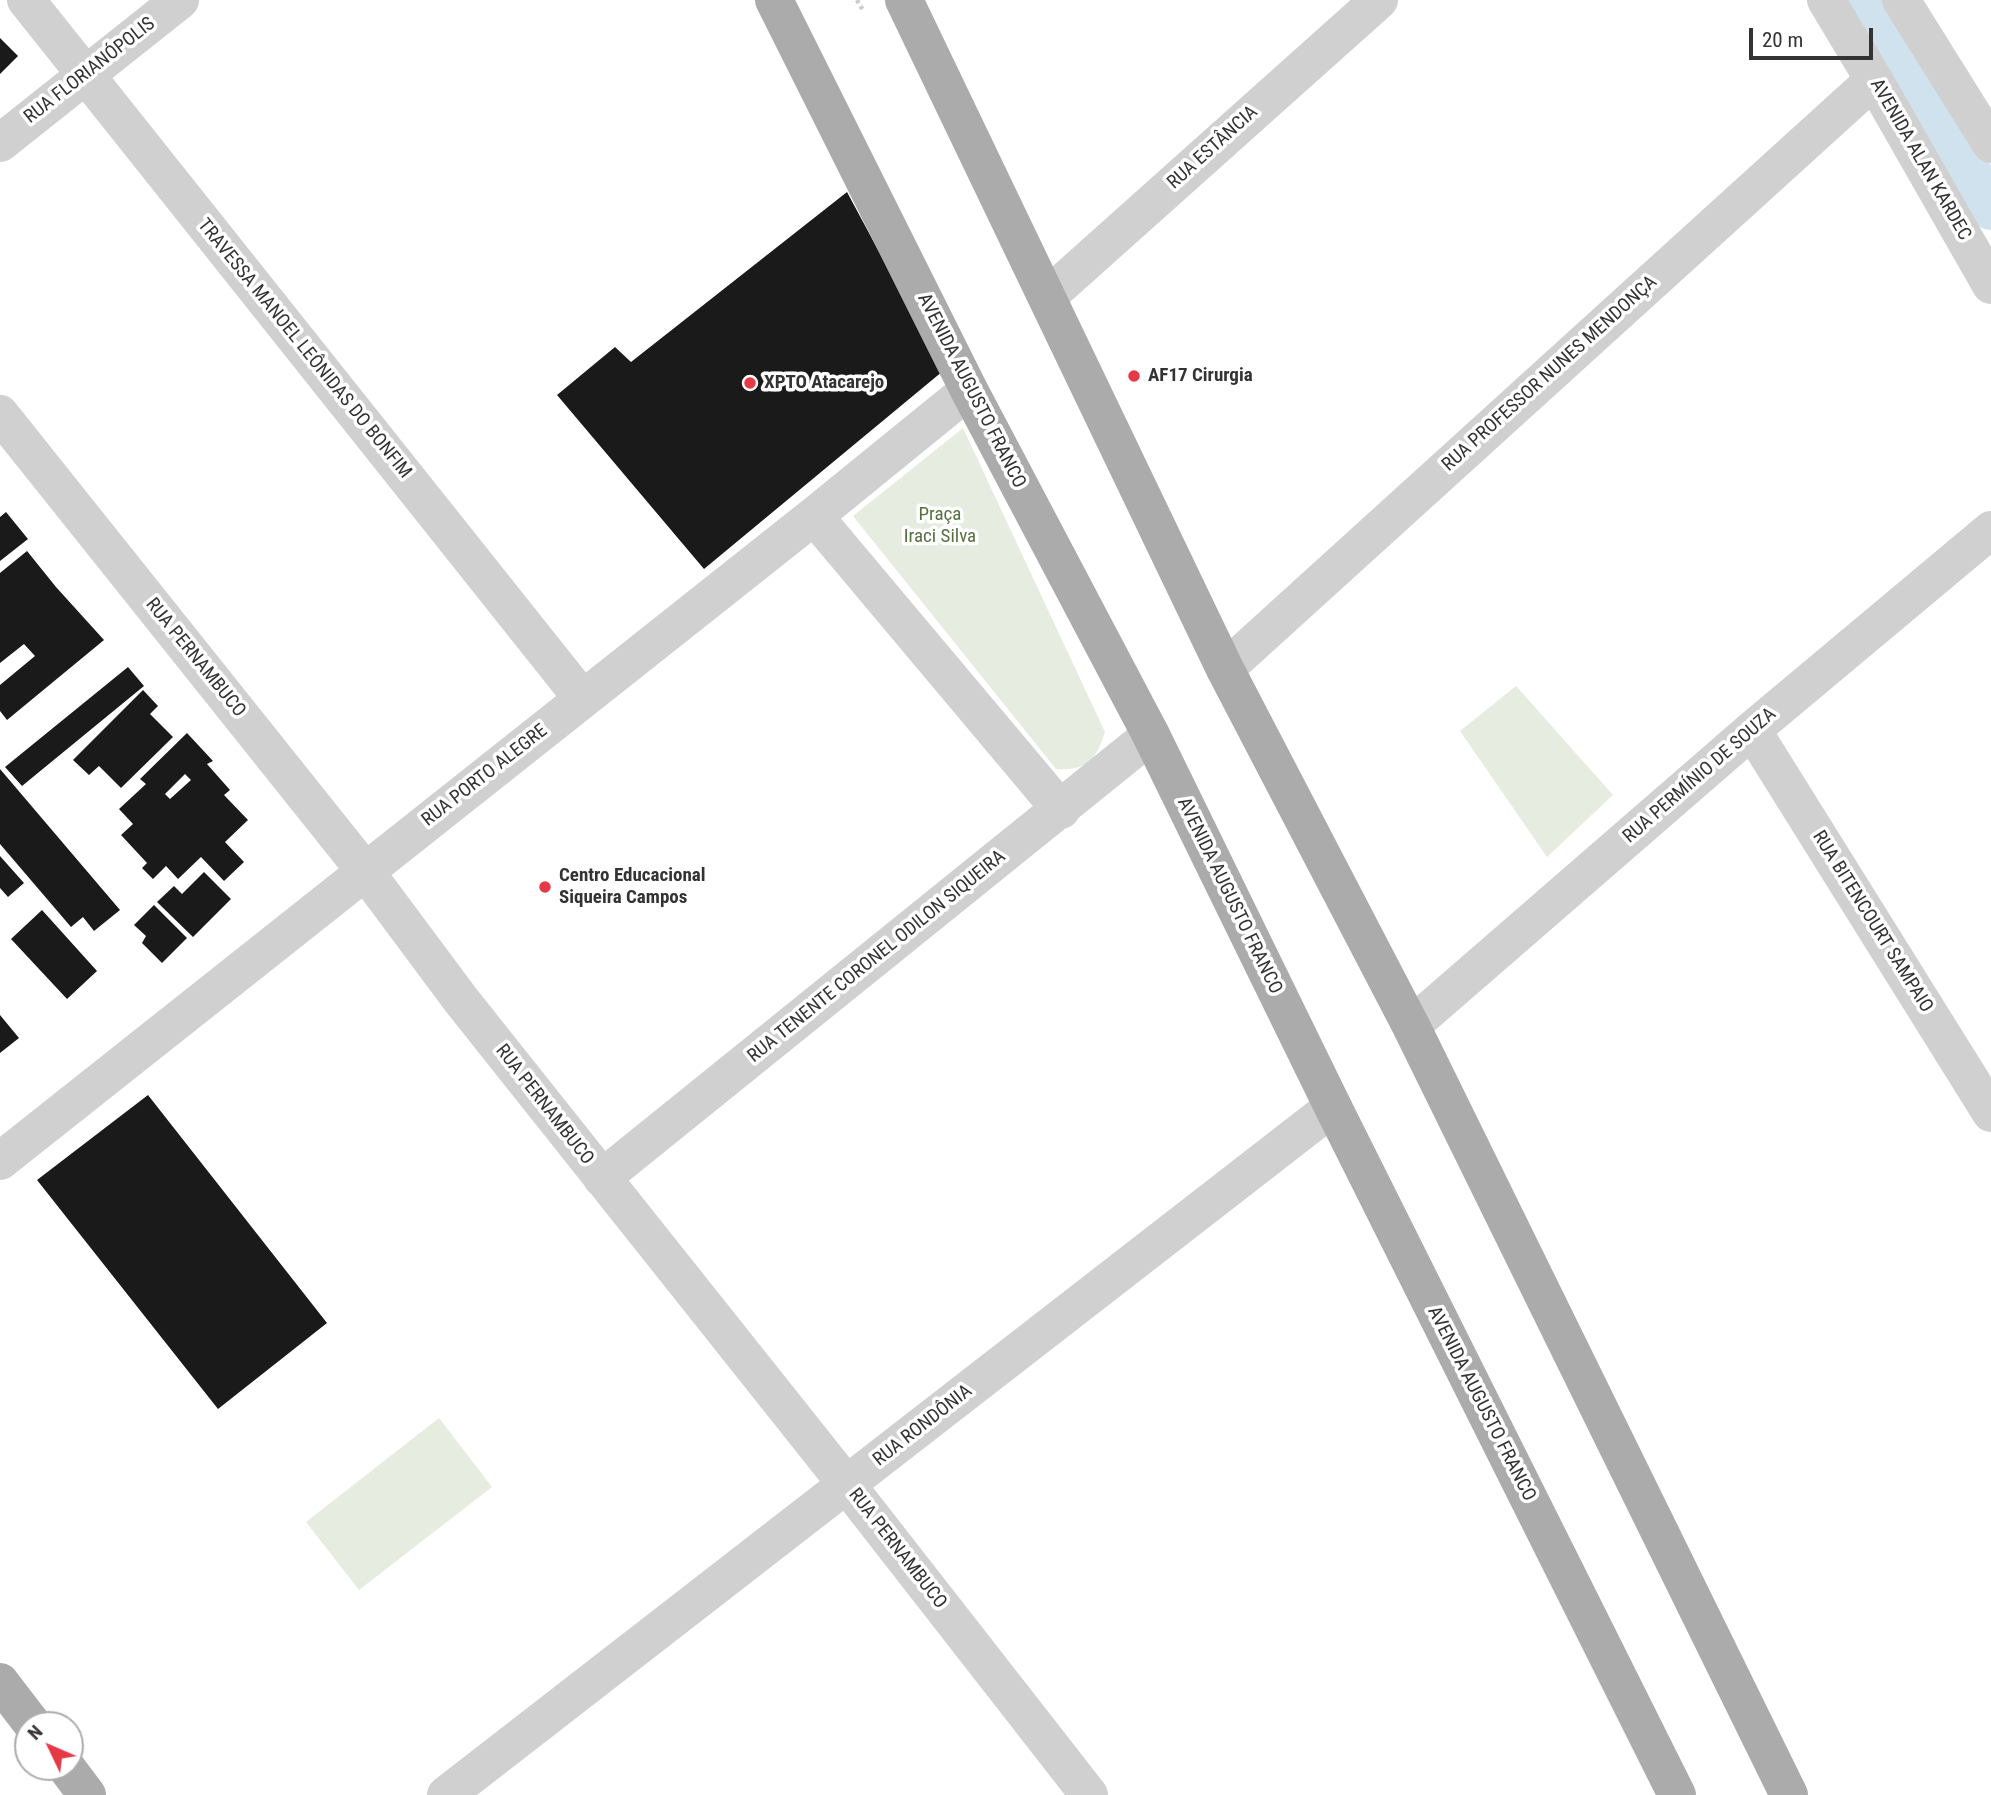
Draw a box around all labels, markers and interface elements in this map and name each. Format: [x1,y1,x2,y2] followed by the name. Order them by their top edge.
[20,13,160,129] street label: RUA FLORIANÓPOLIS
[1753,14,1877,58] scale bar
[1762,28,1803,52] text: 20 m
[1865,75,1975,245] street label: AVENIDA ALAN KARDEC
[1163,101,1263,195] street label: RUA ESTÂNCIA
[192,215,416,483] street label: TRAVESSA MANOEL LEÔNIDAS DO BONFIM
[1438,271,1662,477] street label: RUA PROFESSOR NUNES MENDONÇA
[912,290,1030,492] street label: AVENIDA AUGUSTO FRANCO
[1148,365,1253,387] place label: AF17 Cirurgia
[1126,368,1142,384] marker: AF17 Cirurgia
[764,372,884,394] place label: XPTO Atacarejo
[742,375,758,391] marker: XPTO Atacarejo
[904,504,976,548] park label: Praça Iraci Silva
[140,594,250,722] street label: RUA PERNAMBUCO
[1619,703,1781,849] street label: RUA PERMÍNIO DE SOUZA
[418,720,552,832] street label: RUA PORTO ALEGRE
[1172,794,1286,998] street label: AVENIDA AUGUSTO FRANCO
[1807,827,1937,1017] street label: RUA BITENCOURT SAMPAIO
[744,846,1010,1068] street label: RUA TENENTE CORONEL ODILON SIQUEIRA
[559,865,706,909] place label: Centro Educacional Siqueira Campos
[537,879,553,895] marker: Centro Educacional Siqueira Campos
[490,1040,598,1170] street label: RUA PERNAMBUCO
[1422,1303,1540,1505] street label: AVENIDA AUGUSTO FRANCO
[869,1380,977,1472] street label: RUA RONDÔNIA
[843,1484,951,1614] street label: RUA PERNAMBUCO
[14,1711,84,1781] north arrow
[23,1720,47,1745] text: N

